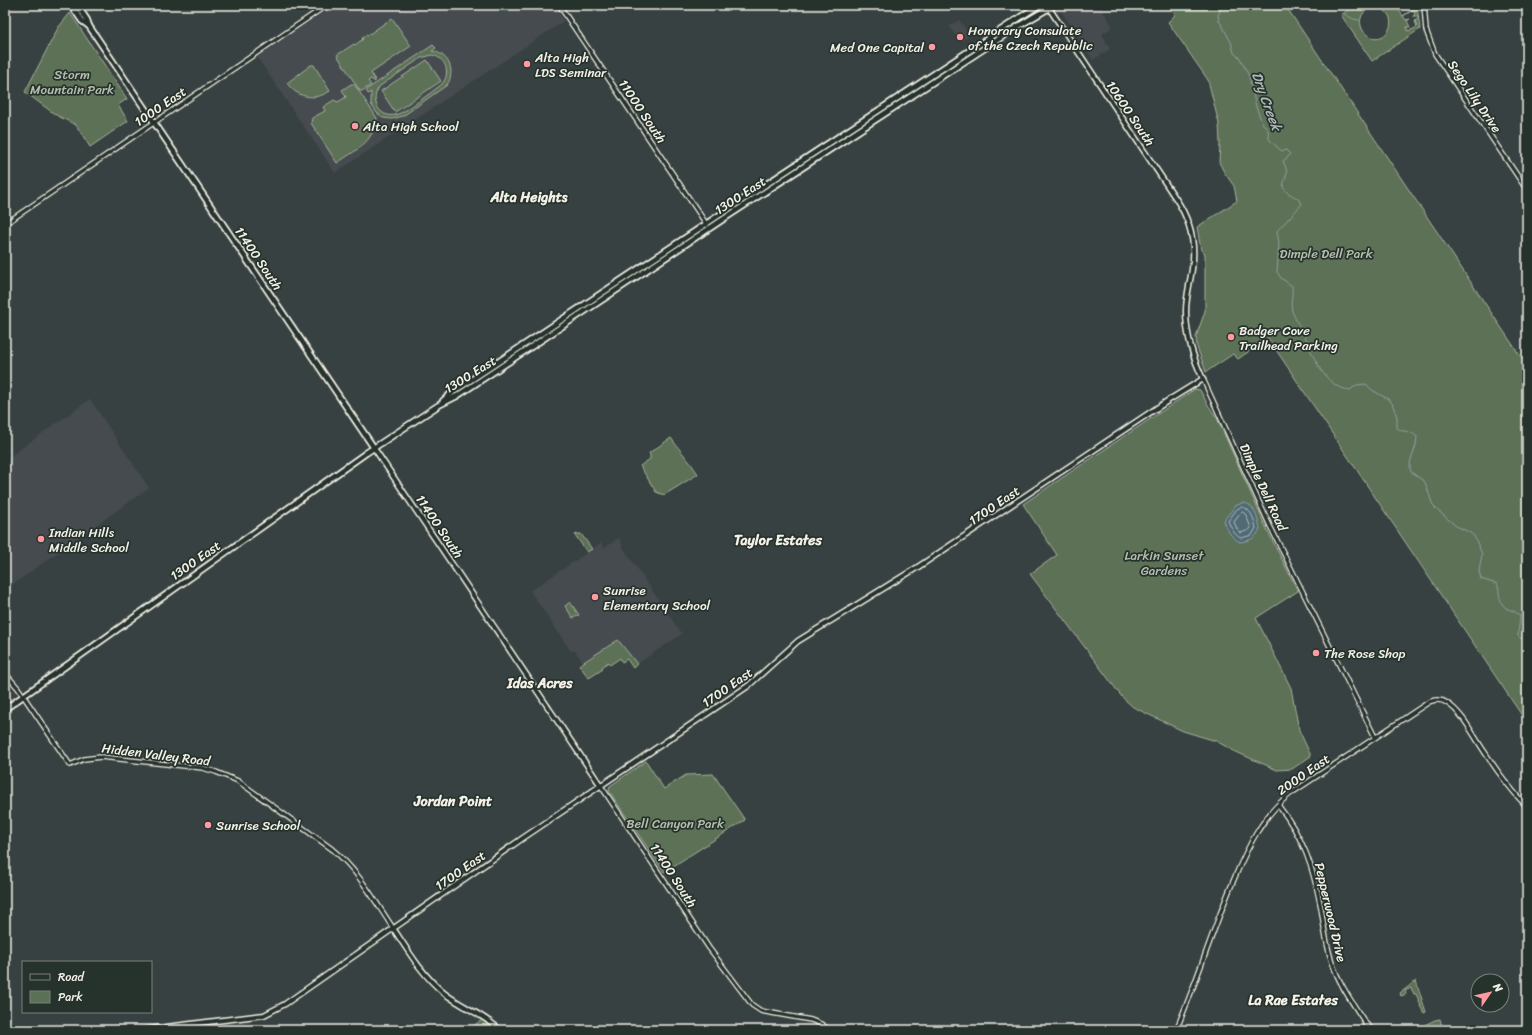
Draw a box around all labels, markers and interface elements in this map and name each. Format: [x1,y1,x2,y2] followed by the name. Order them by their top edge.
[968,19,1093,57] place label: Honorary Consulate of the Czech Republic
[955,32,965,42] marker: Honorary Consulate of the Czech Republic
[830,36,924,59] place label: Med One Capital
[927,42,937,52] marker: Med One Capital
[534,46,607,84] place label: Alta High LDS Seminar
[1442,55,1508,138] street label: Sego Lily Drive
[522,59,532,69] marker: Alta High LDS Seminar
[30,63,114,101] park label: Storm Mountain Park
[1244,68,1289,136] water label: Dry Creek
[613,74,673,148] street label: 11000 South
[1100,76,1161,151] street label: 10600 South
[129,80,191,132] street label: 1000 East
[362,115,459,138] place label: Alta High School
[350,121,360,131] marker: Alta High School
[710,170,771,221] street label: 1300 East
[489,185,568,210] district label: Alta Heights
[229,221,289,295] street label: 11400 South
[1279,242,1373,265] park label: Dimple Dell Park
[1239,319,1338,357] place label: Badger Cove Trailhead Parking
[1226,332,1236,342] marker: Badger Cove Trailhead Parking
[440,349,501,400] street label: 1300 East
[1233,439,1294,536] street label: Dimple Dell Road
[964,479,1025,531] street label: 1700 East
[410,489,470,563] street label: 11400 South
[48,521,129,559] place label: Indian Hills Middle School
[734,528,823,553] district label: Taylor Estates
[36,534,46,544] marker: Indian Hills Middle School
[165,534,226,586] street label: 1300 East
[1125,544,1204,582] park label: Larkin Sunset Gardens
[603,579,711,617] place label: Sunrise Elementary School
[590,592,600,602] marker: Sunrise Elementary School
[1324,642,1406,665] place label: The Rose Shop
[1311,648,1321,658] marker: The Rose Shop
[697,661,758,714] street label: 1700 East
[506,671,573,696] district label: Idas Acres
[100,736,213,773] street label: Hidden Valley Road
[1272,747,1335,801] street label: 2000 East
[413,789,493,814] district label: Jordan Point
[626,812,724,835] park label: Bell Canyon Park
[216,814,301,837] place label: Sunrise School
[203,820,213,830] marker: Sunrise School
[644,838,703,912] street label: 11400 South
[430,844,491,897] street label: 1700 East
[1308,860,1353,964] street label: Pepperwood Drive
[22,961,152,1013] legend
[58,966,85,988] text: Road
[1470,973,1510,1013] north arrow
[1487,978,1508,996] text: N
[58,986,83,1008] text: Park
[1248,988,1338,1013] district label: La Rae Estates

